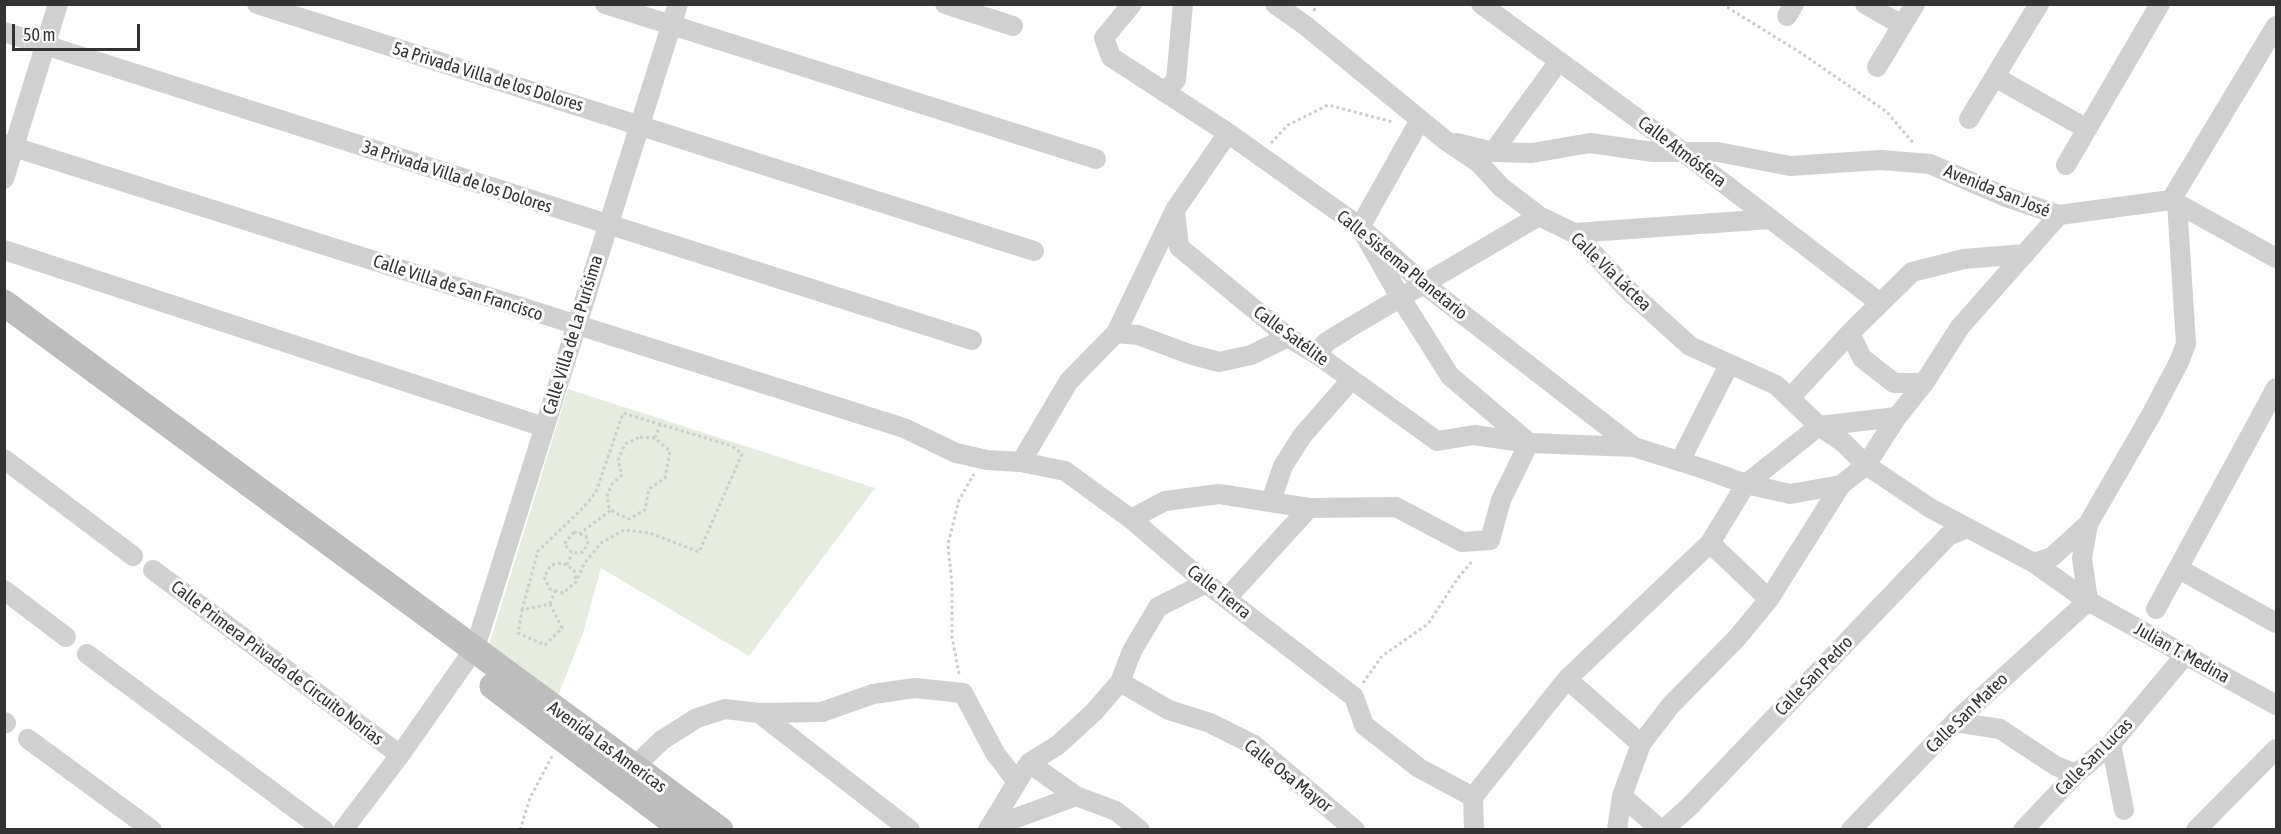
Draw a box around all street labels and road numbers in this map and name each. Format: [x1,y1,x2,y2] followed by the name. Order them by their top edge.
[390,38,586,116] street label: 5a Privada Villa de los Dolores
[1634,112,1730,192] street label: Calle Atmósfera
[359,136,555,218] street label: 3a Privada Villa de los Dolores
[1941,160,2053,222] street label: Avenida San José
[1332,206,1472,324] street label: Calle Sistema Planetario
[1566,228,1656,316] street label: Calle Vía Láctea
[370,250,546,326] street label: Calle Villa de San Francisco
[538,253,608,417] street label: Calle Villa de La Purísima
[1249,302,1333,370] street label: Calle Satélite
[1183,560,1255,624] street label: Calle Tierra
[167,576,387,750] street label: Calle Primera Privada de Circuito Norias
[2131,618,2233,688] street label: Julian T. Medina
[1771,632,1857,720] street label: Calle San Pedro
[1922,669,2012,757] street label: Calle San Mateo
[543,697,671,797] street label: Avenida Las Americas
[2051,714,2137,800] street label: Calle San Lucas
[1240,735,1336,817] street label: Calle Osa Mayor

